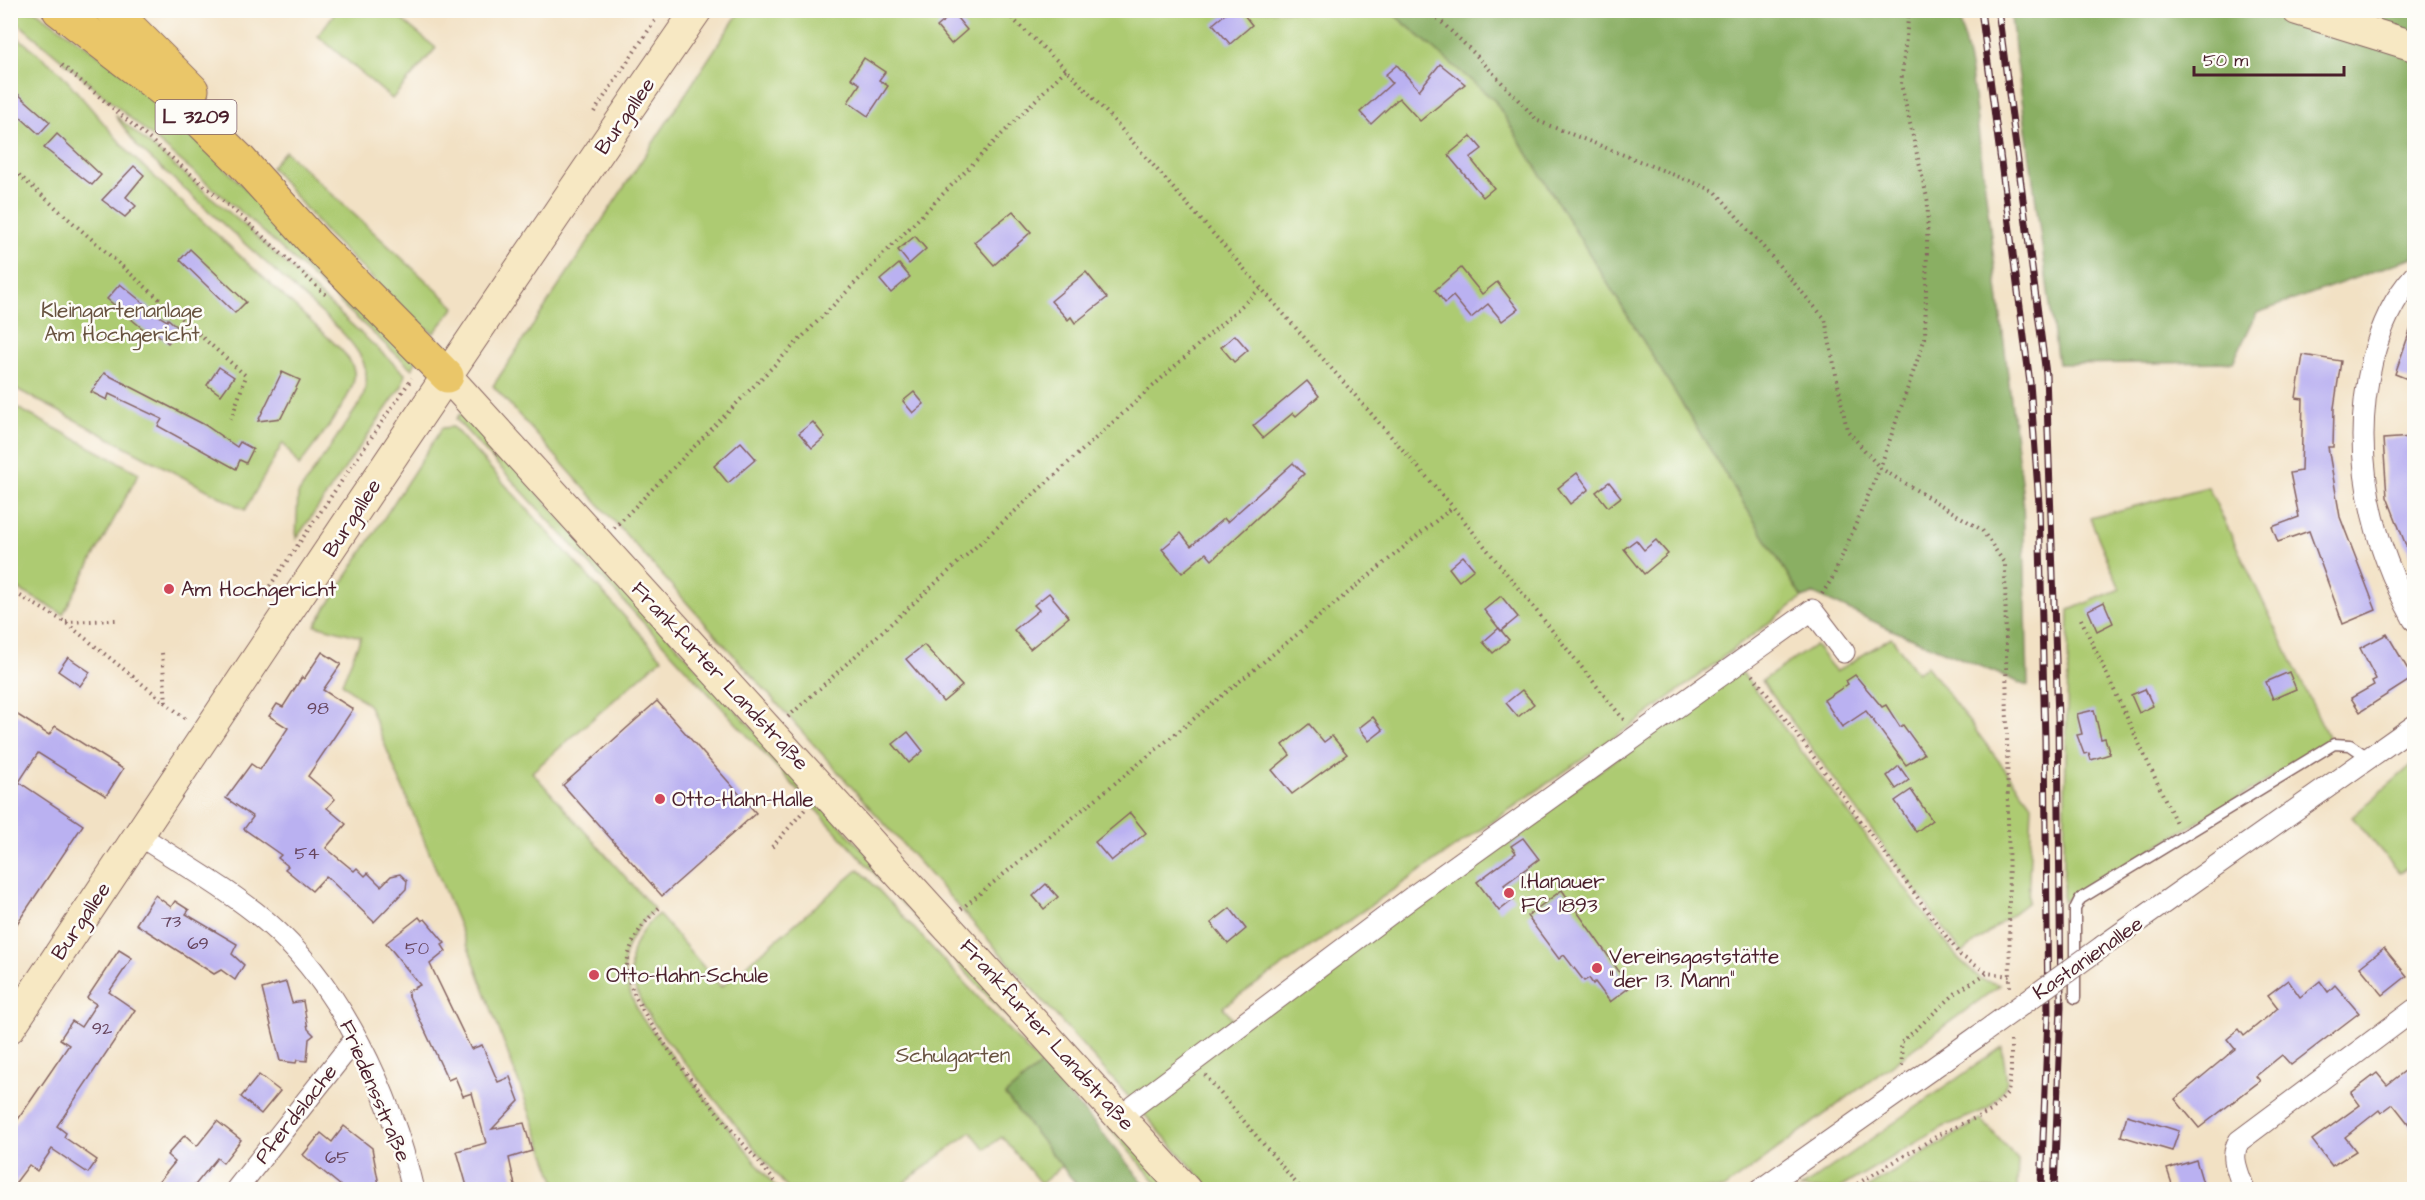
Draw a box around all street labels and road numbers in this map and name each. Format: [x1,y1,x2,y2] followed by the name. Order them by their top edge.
[588,72,664,162] street label: Burgallee
[156,100,236,134] road number: L 3209
[316,473,390,564] street label: Burgallee
[625,575,815,777] street label: Frankfurter Landstraße
[44,876,119,967] street label: Burgallee
[2027,909,2149,1007] street label: Kastanienallee
[953,933,1141,1137] street label: Frankfurter Landstraße
[332,1016,418,1166] street label: Friedensstraße
[248,1058,344,1170] street label: Pferdslache

